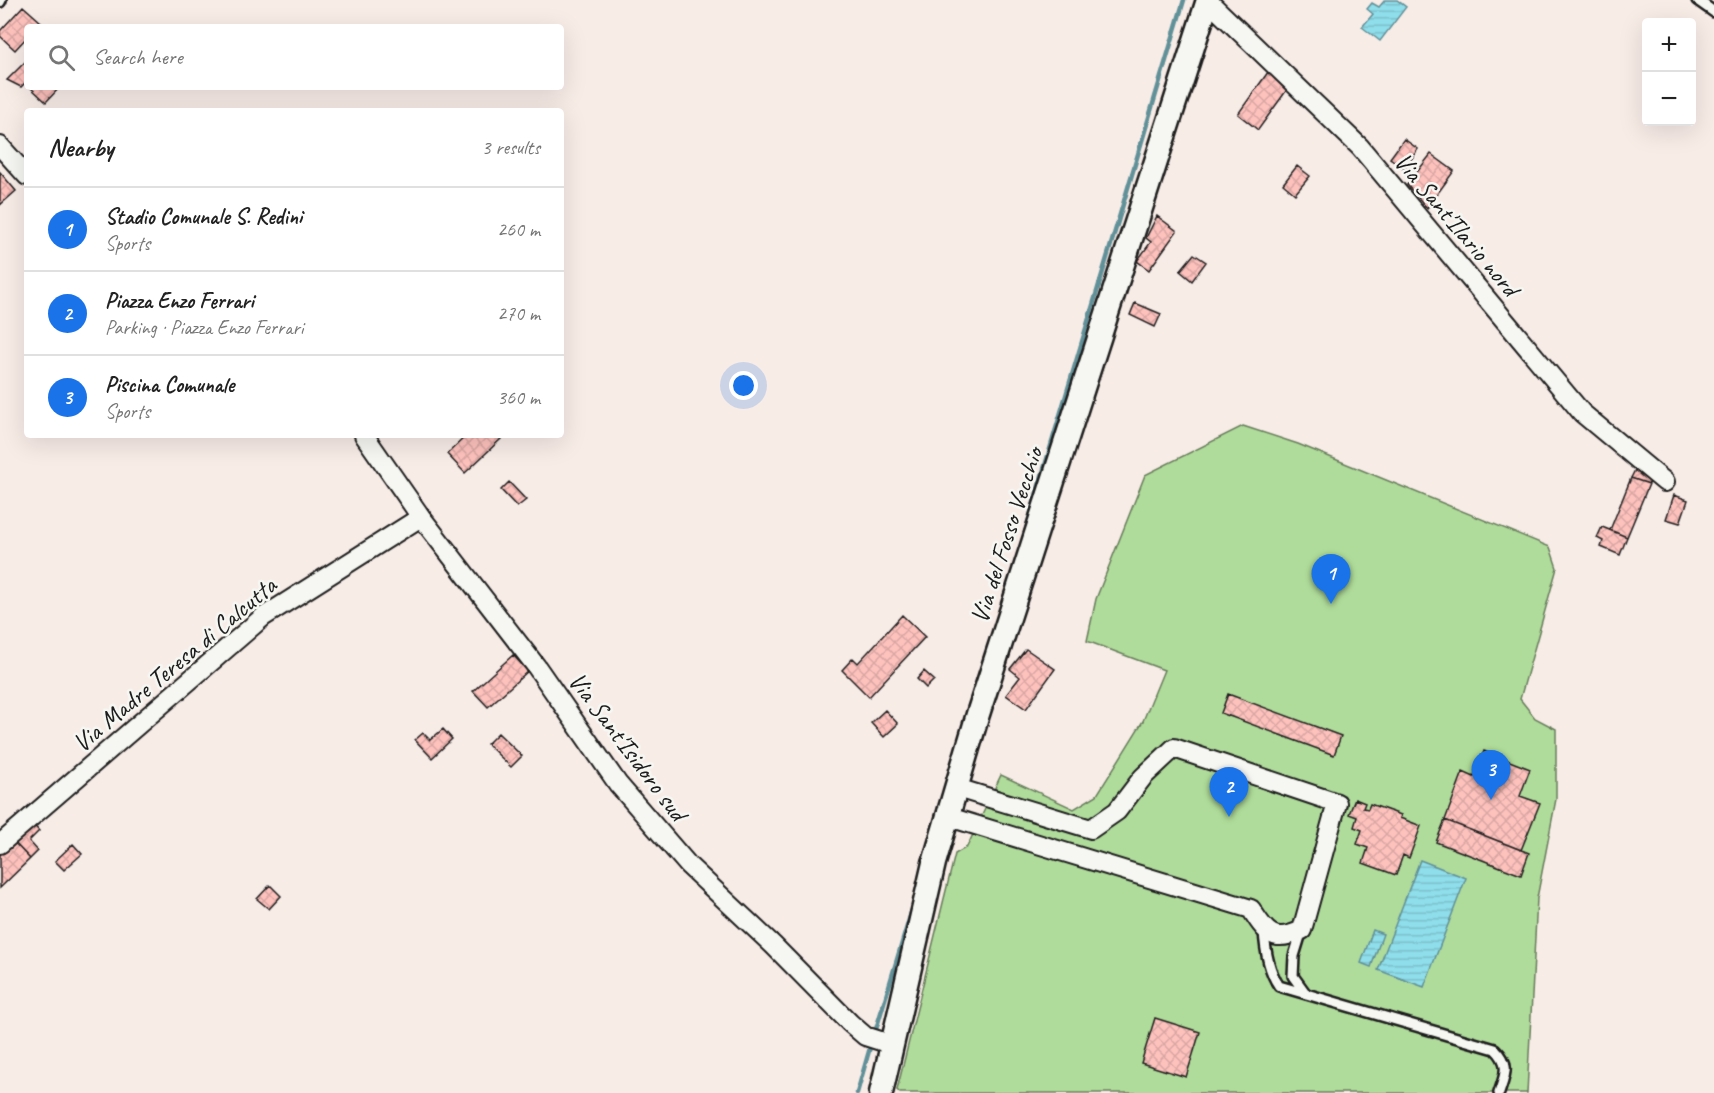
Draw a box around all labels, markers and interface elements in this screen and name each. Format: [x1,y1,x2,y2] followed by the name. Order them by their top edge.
[1642,18,1696,126] map controls
[1642,18,1696,72] button: +
[24,24,564,90] search box
[45,41,78,74] icon: search
[93,43,183,71] text: Search here
[1642,72,1696,126] button: −
[48,131,113,164] text: Nearby
[481,135,540,160] text: 3 results
[1387,146,1529,306] street label: Via Sant'Ilario nord
[105,203,302,231] text: Stadio Comunale S. Redini
[63,217,72,242] text: 1
[497,217,540,242] text: 260 m
[105,231,150,256] text: Sports
[105,287,254,315] text: Piazza Enzo Ferrari
[63,301,72,326] text: 2
[497,301,540,326] text: 270 m
[105,315,303,340] text: Parking · Piazza Enzo Ferrari
[105,371,234,399] text: Piscina Comunale
[729,371,758,400] your location
[63,385,72,410] text: 3
[497,385,540,410] text: 360 m
[105,399,150,424] text: Sports
[963,441,1051,627] street label: Via del Fosso Vecchio
[1312,554,1350,604] pin: 1
[66,568,284,759] street label: Via Madre Teresa di Calcutta
[561,665,697,830] street label: Via Sant'Isidoro sud
[1472,750,1510,800] pin: 3
[1210,768,1248,817] pin: 2

